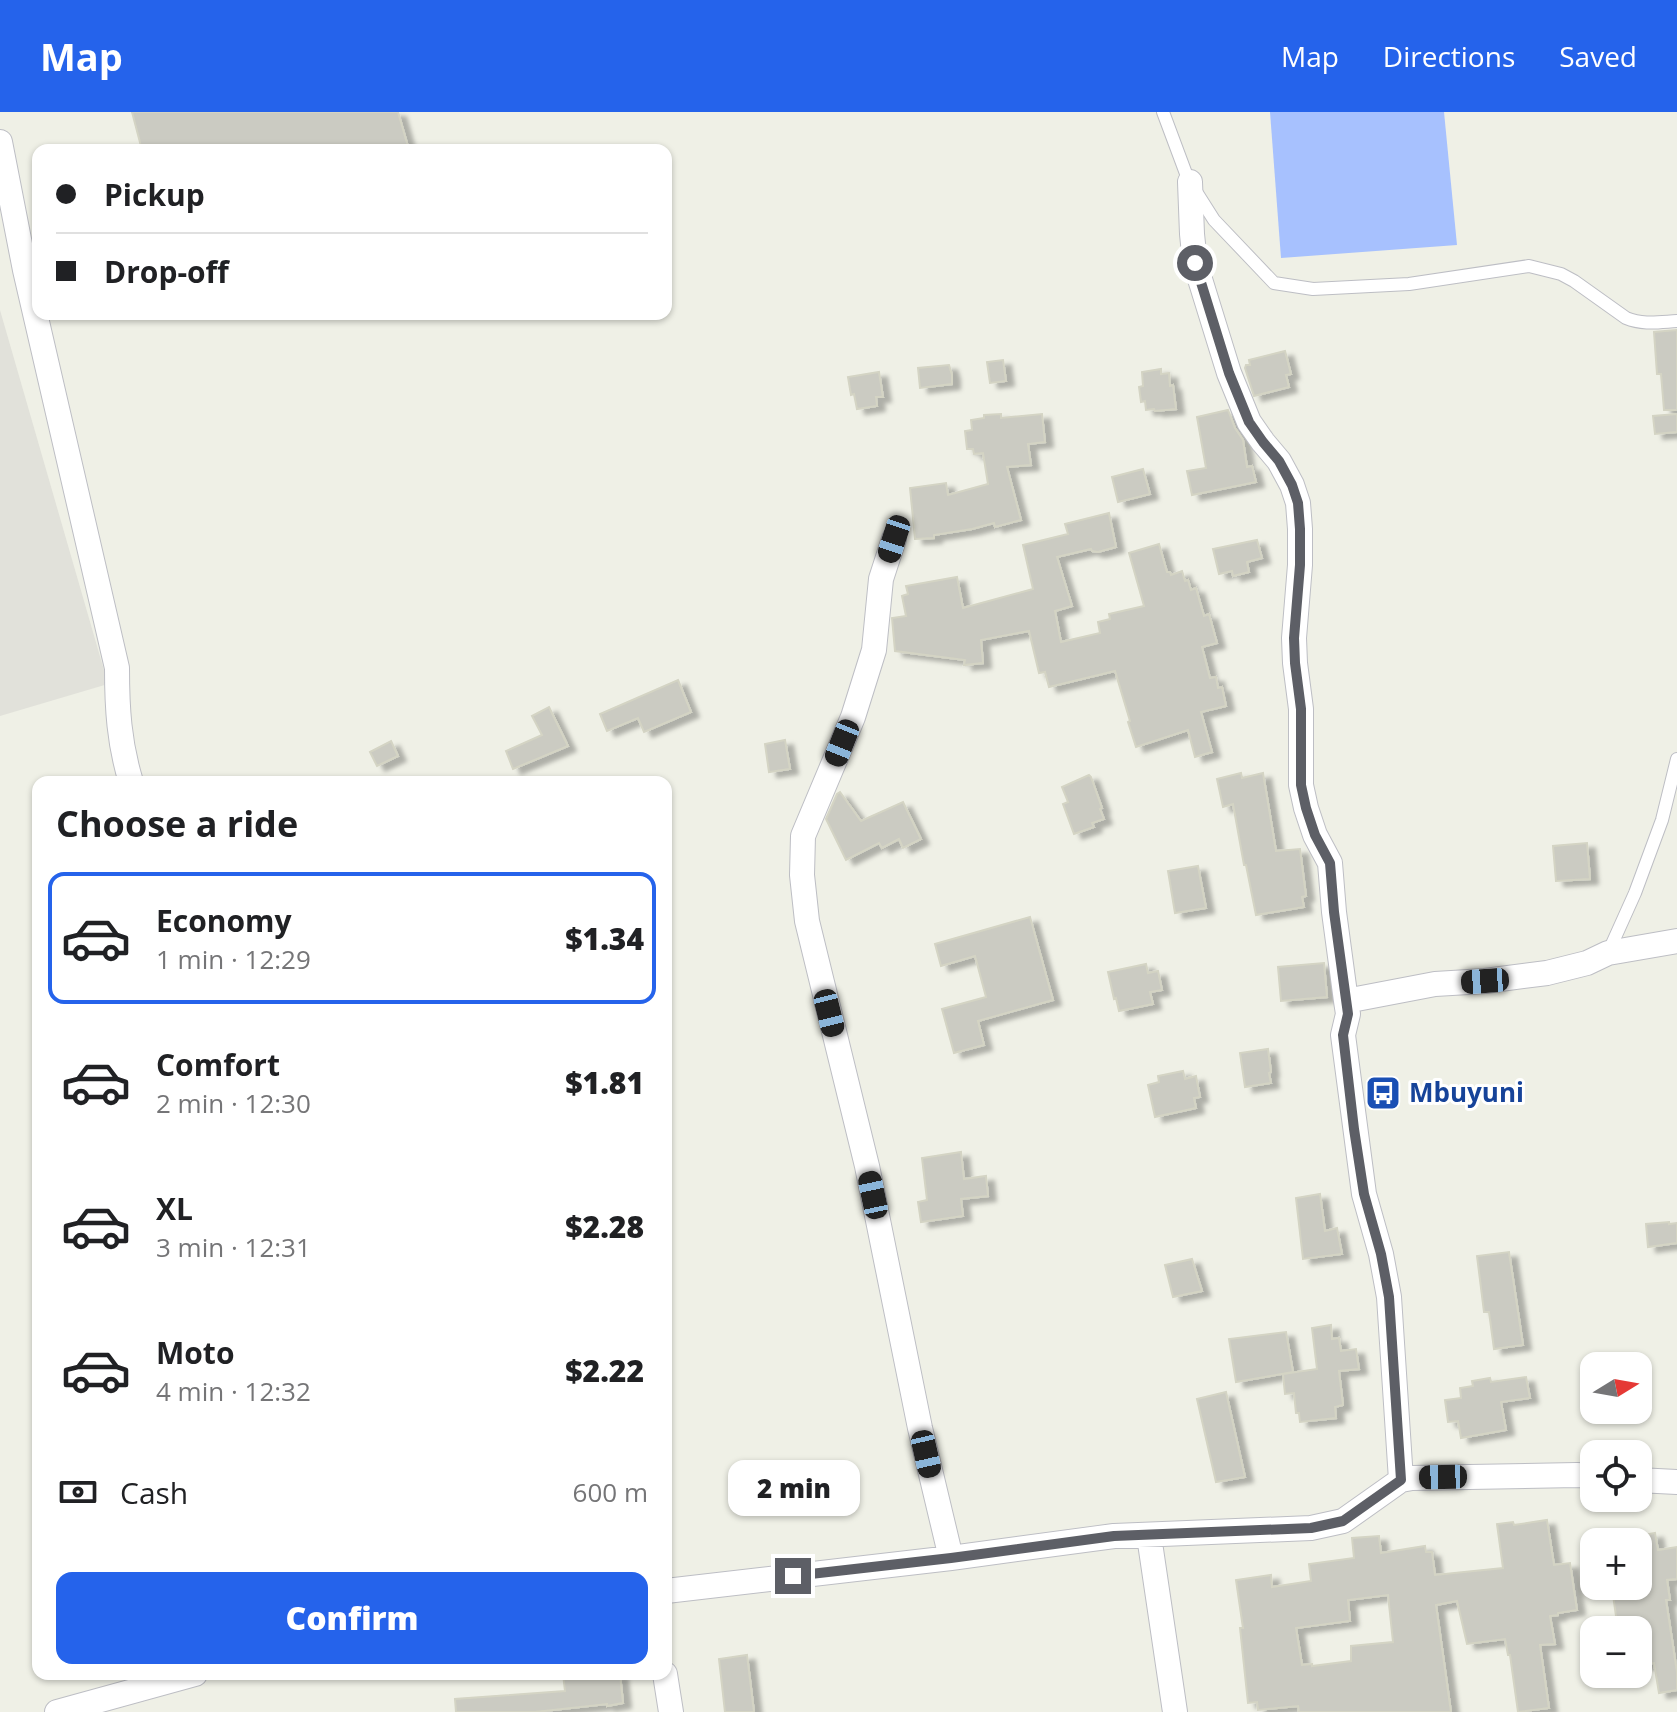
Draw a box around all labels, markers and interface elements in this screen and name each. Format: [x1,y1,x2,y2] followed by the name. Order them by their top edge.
[40,30,123,82] text: Map
[1281,37,1339,75] text: Map
[1383,37,1515,75] text: Directions
[1559,37,1637,75] text: Saved
[104,174,205,215] text: Pickup
[1177,245,1213,281] route start
[104,251,229,292] text: Drop-off
[875,512,913,566] car
[822,716,862,770] car
[56,799,298,848] text: Choose a ride
[156,900,292,941] text: Economy
[60,902,132,974] icon: car
[565,918,644,959] text: $1.34
[156,941,311,977] text: 1 min · 12:29
[1460,967,1510,995] car
[812,987,846,1039] car
[156,1044,280,1085] text: Comfort
[60,1046,132,1118] icon: car
[565,1062,644,1103] text: $1.81
[1364,1074,1402,1112] bus stop icon: Mbuyuni
[1409,1074,1524,1110] place label: Mbuyuni
[156,1085,311,1121] text: 2 min · 12:30
[856,1169,890,1221] car
[156,1188,193,1229] text: XL
[60,1190,132,1262] icon: car
[565,1206,644,1247] text: $2.28
[156,1229,311,1265] text: 3 min · 12:31
[156,1332,234,1373] text: Moto
[60,1334,132,1406] icon: car
[565,1350,644,1391] text: $2.22
[1580,1352,1652,1424] north arrow
[1580,1352,1652,1688] map controls
[156,1373,311,1409] text: 4 min · 12:32
[909,1428,943,1480] car
[1580,1440,1652,1512] button: locate
[727,1460,859,1516] callout: 2 min
[1419,1465,1467,1489] car
[56,1470,100,1514] icon: cash
[757,1470,831,1506] text: 2 min
[120,1472,188,1513] text: Cash
[573,1474,648,1510] text: 600 m
[1580,1528,1652,1600] button: +
[775,1558,811,1594] route end
[56,1572,648,1664] button: Confirm
[1580,1616,1652,1688] button: −

